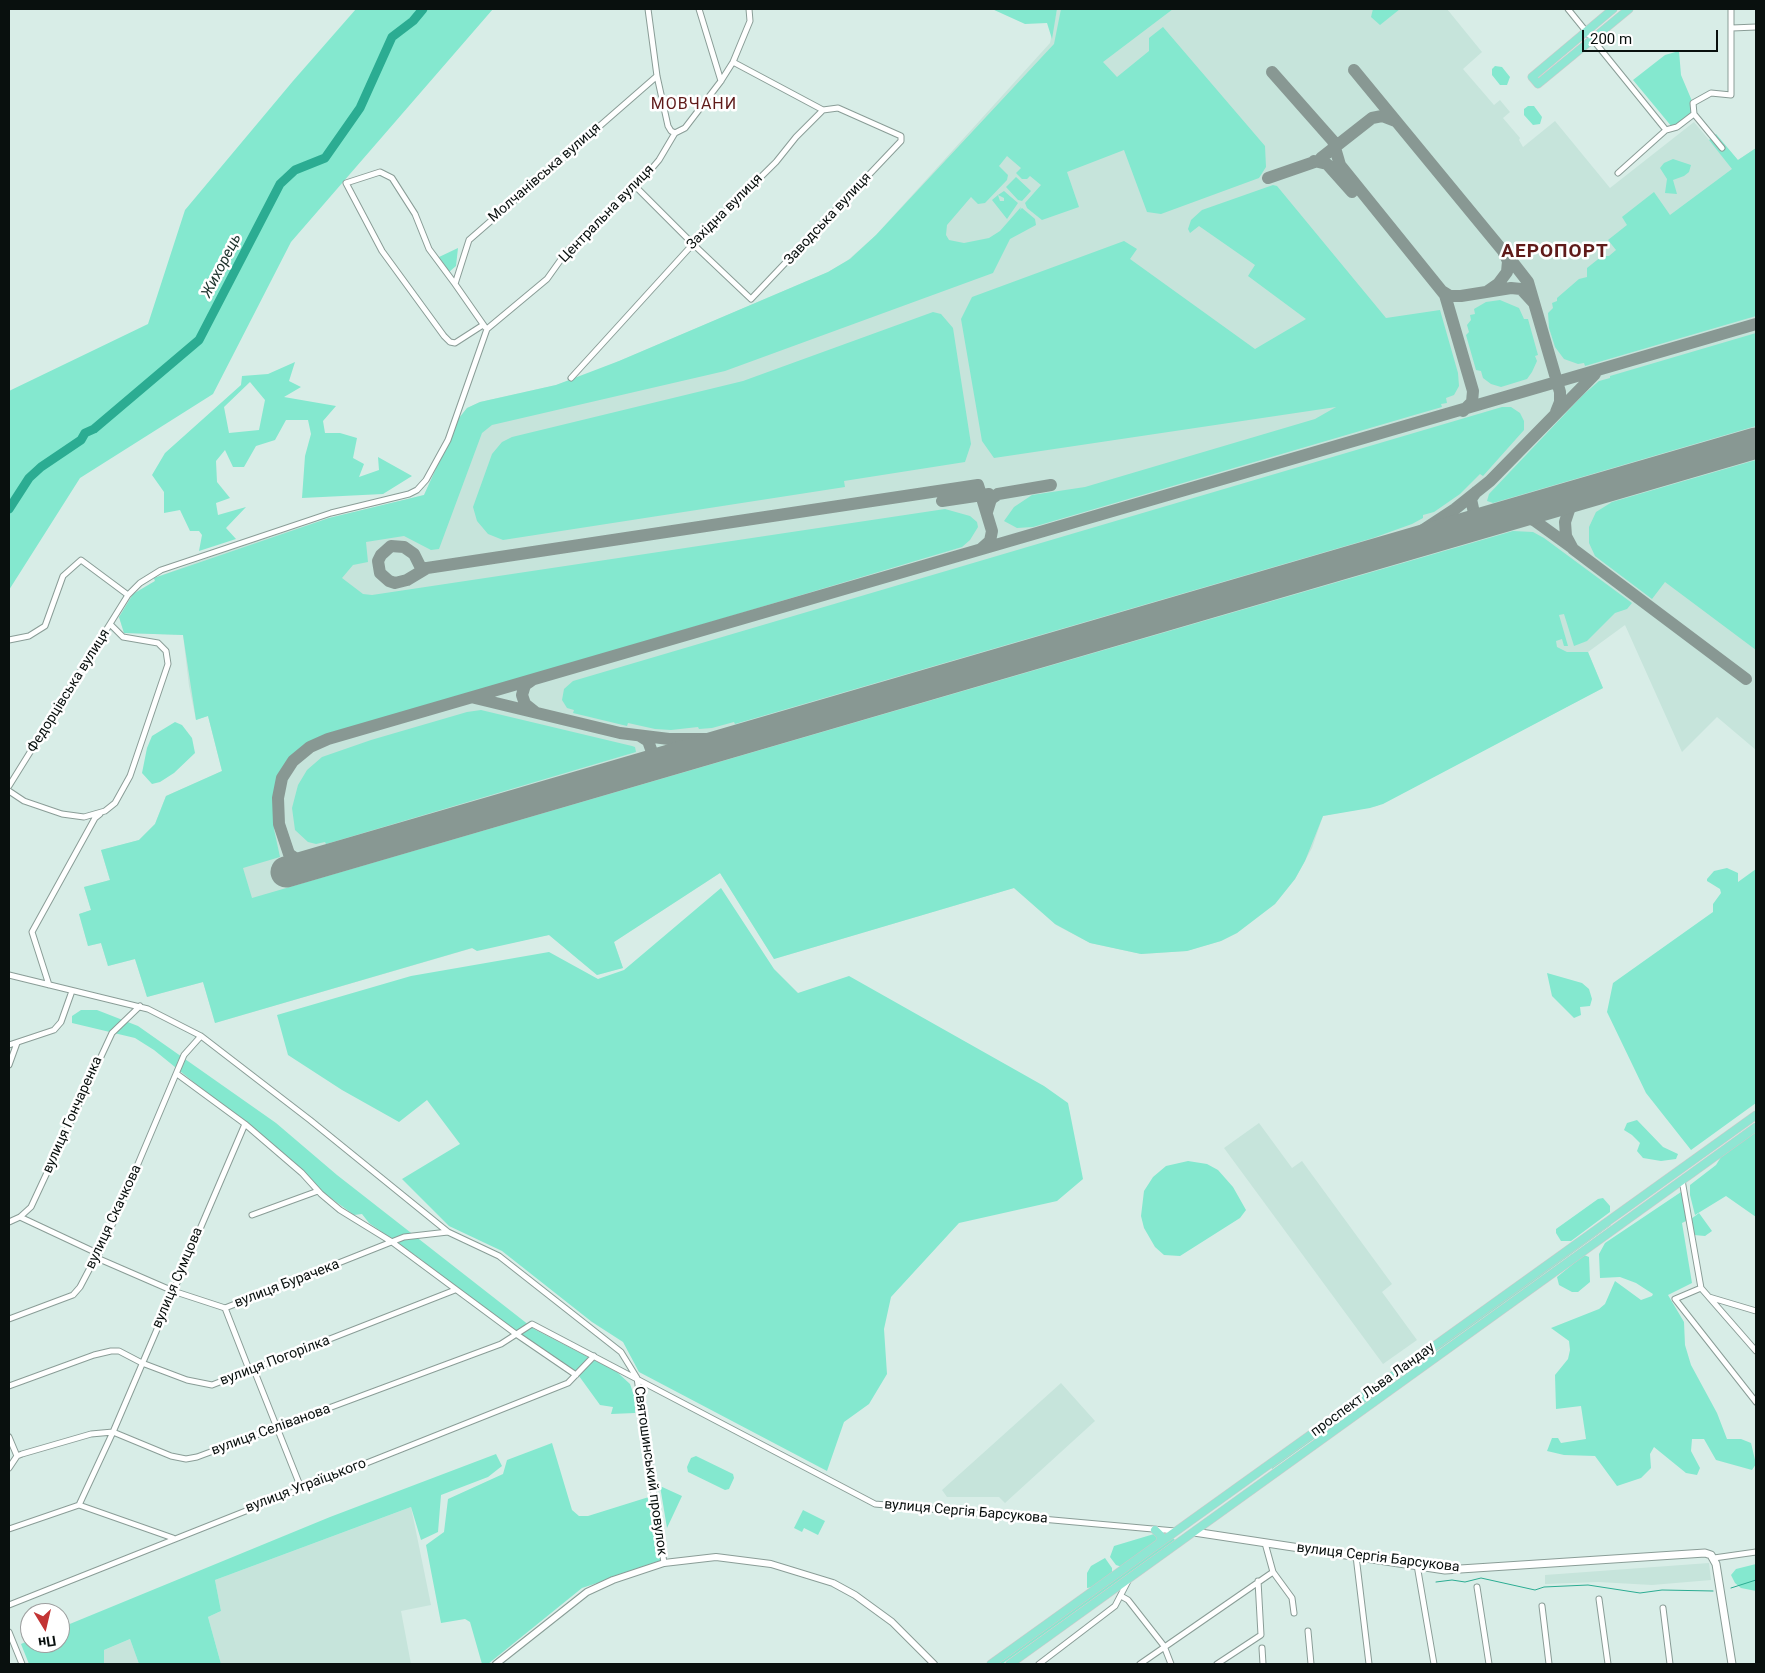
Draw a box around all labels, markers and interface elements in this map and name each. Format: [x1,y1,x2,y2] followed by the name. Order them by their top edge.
[1585,20,1721,52] scale bar
[1590,30,1632,48] text: 200 m
[650,95,738,115] district label: МОВЧАНИ
[486,120,604,226] street label: Молчанівська вулиця
[556,162,658,266] street label: Центральна вулиця
[781,169,875,269] street label: Заводська вулиця
[684,171,766,253] street label: Західна вулиця
[198,231,246,301] water label: Жихорець
[1500,241,1610,263] district label: АЕРОПОРТ
[24,626,114,756] street label: Федорцівська вулиця
[40,1054,106,1176] street label: вулиця Гончаренка
[83,1162,145,1272] street label: вулиця Скачкова
[149,1225,207,1331] street label: вулиця Сумцова
[232,1256,342,1312] street label: вулиця Бурачека
[218,1332,332,1390] street label: вулиця Погорілка
[1308,1339,1438,1441] street label: проспект Льва Ландау
[630,1385,670,1557] street label: Святошинський провулок
[209,1401,333,1459] street label: вулиця Селіванова
[243,1455,369,1517] street label: вулиця Уграїцького
[884,1496,1048,1528] street label: вулиця Сергія Барсукова
[1296,1540,1460,1576] street label: вулиця Сергія Барсукова
[20,1603,70,1653] north arrow
[37,1633,57,1651] text: Пн

